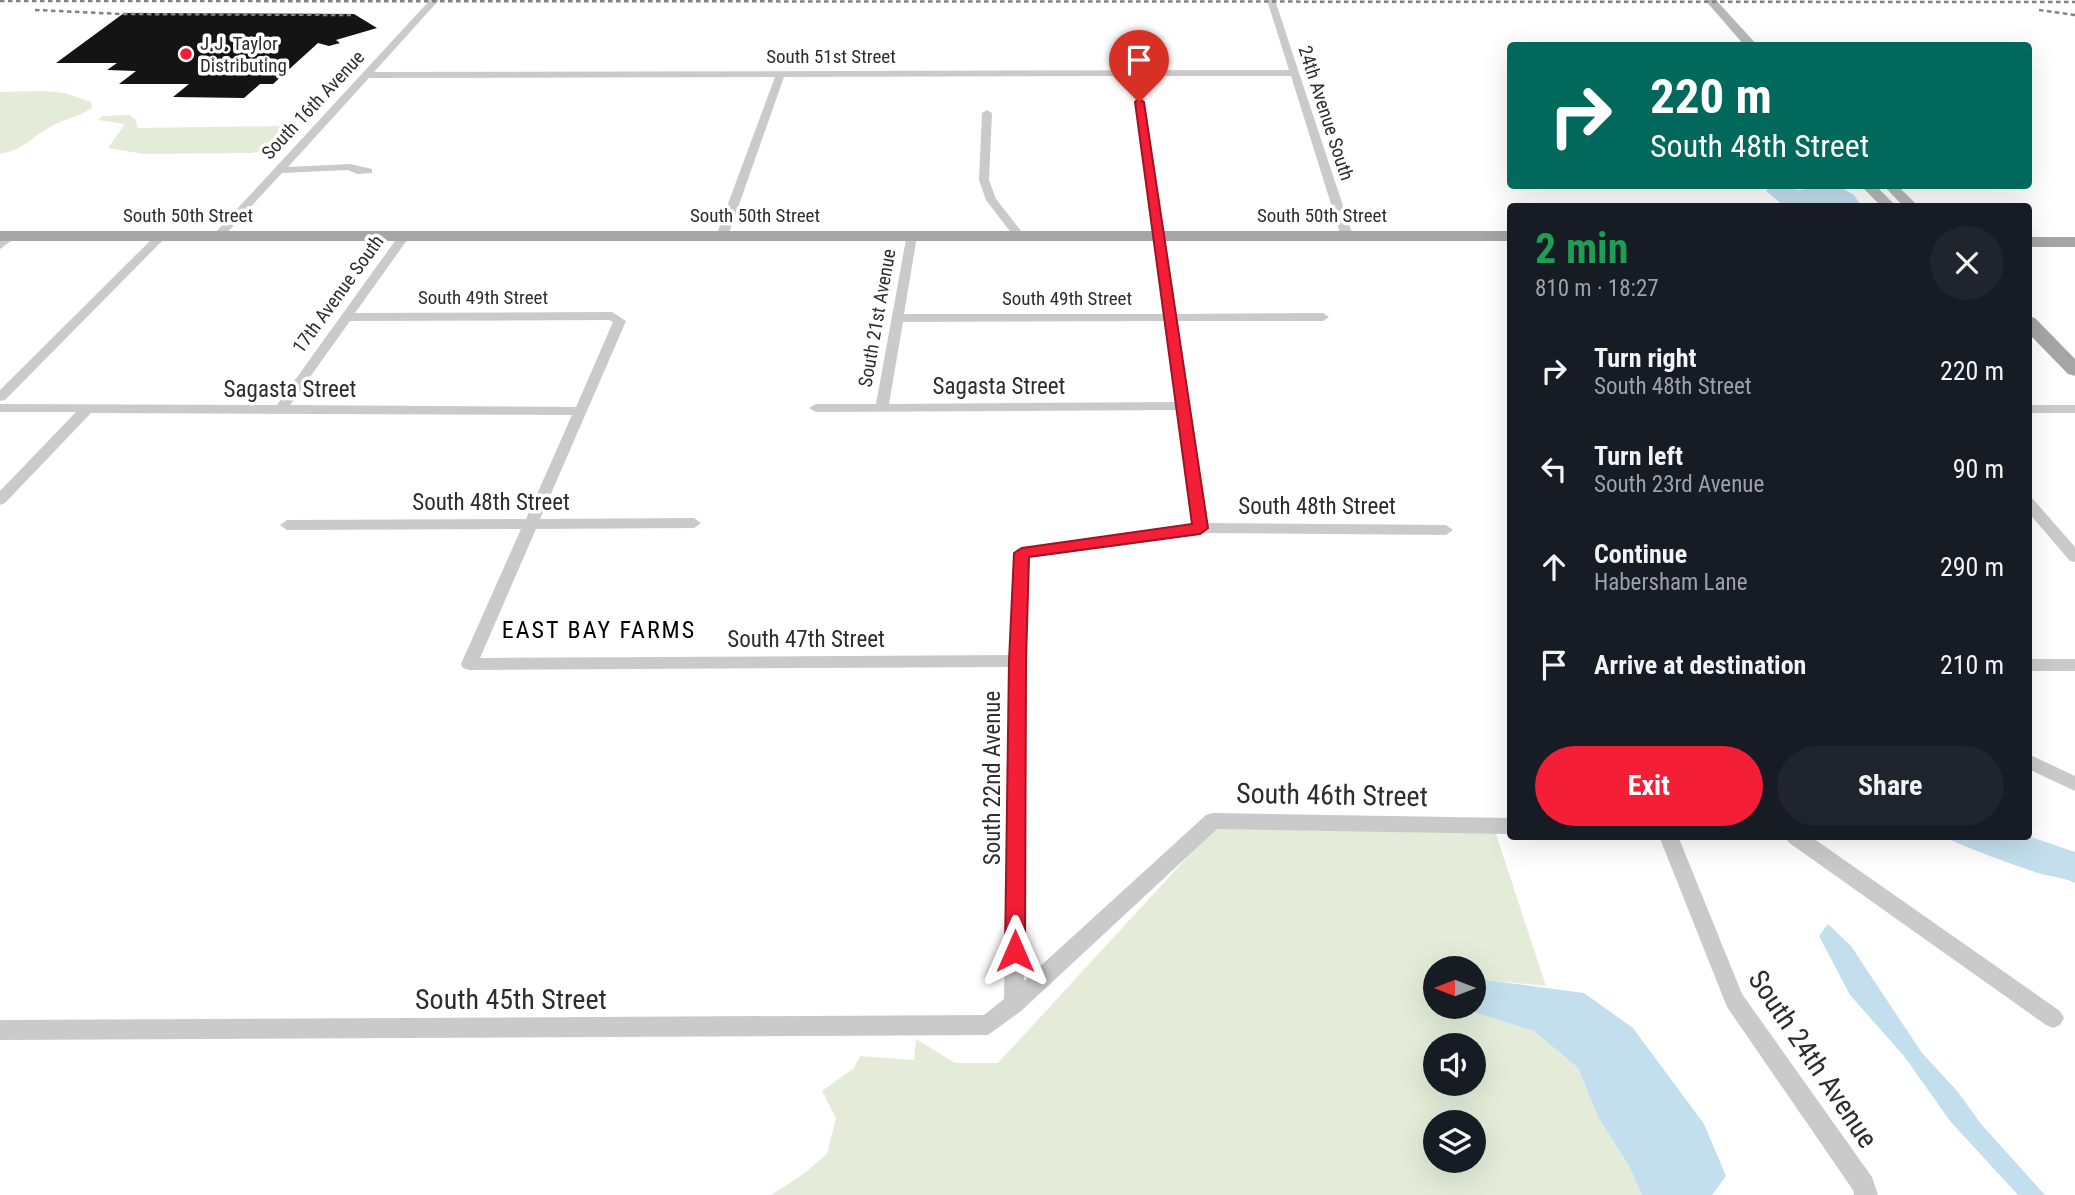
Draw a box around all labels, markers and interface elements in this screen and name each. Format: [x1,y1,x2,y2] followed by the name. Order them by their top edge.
[1109,30,1169,102] pin
[200,32,287,77] place label: J.J. Taylor Distributing
[1120,41,1158,79] icon: arrive
[1293,43,1359,183] street label: 24th Avenue South
[766,45,896,68] street label: South 51st Street
[178,46,194,62] marker: J.J. Taylor Distributing
[257,46,369,164] street label: South 16th Avenue
[1650,68,1772,125] text: 220 m
[1535,70,1626,161] icon: right
[1650,127,1869,165] text: South 48th Street
[123,204,253,227] street label: South 50th Street
[690,204,820,227] street label: South 50th Street
[1257,204,1387,227] street label: South 50th Street
[1535,224,1628,273] text: 2 min
[1930,226,2004,300] button: close
[287,230,389,358] street label: 17th Avenue South
[854,247,900,389] street label: South 21st Avenue
[1535,275,1659,302] text: 810 m · 18:27
[418,286,548,309] street label: South 49th Street
[1002,287,1132,310] street label: South 49th Street
[1594,343,1696,373] text: Turn right
[1535,352,1573,390] icon: right
[1940,356,2004,386] text: 220 m
[933,373,1065,400] street label: Sagasta Street
[1594,373,1752,400] text: South 48th Street
[224,376,356,403] street label: Sagasta Street
[1594,441,1683,471] text: Turn left
[1535,450,1573,488] icon: left
[1953,454,2004,484] text: 90 m
[1594,471,1764,498] text: South 23rd Avenue
[412,489,570,516] street label: South 48th Street
[1238,493,1396,520] street label: South 48th Street
[1594,539,1687,569] text: Continue
[1535,548,1573,586] icon: ahead
[1940,552,2004,582] text: 290 m
[1594,569,1748,596] text: Habersham Lane
[502,616,696,644] district label: EAST BAY FARMS
[727,626,885,653] street label: South 47th Street
[1535,646,1573,684] icon: arrive
[1594,650,1806,680] text: Arrive at destination
[1940,650,2004,680] text: 210 m
[979,691,1006,865] street label: South 22nd Avenue
[1535,746,1763,826] button: Exit
[1777,746,2004,826] button: Share
[1236,777,1428,813] street label: South 46th Street
[978,914,1052,988] position arrow
[1423,956,1486,1018] north arrow
[1423,956,1486,1173] map controls
[1741,964,1885,1154] street label: South 24th Avenue
[415,983,607,1016] street label: South 45th Street
[1423,1033,1486,1096] button: sound
[1423,1110,1486,1173] button: layers

